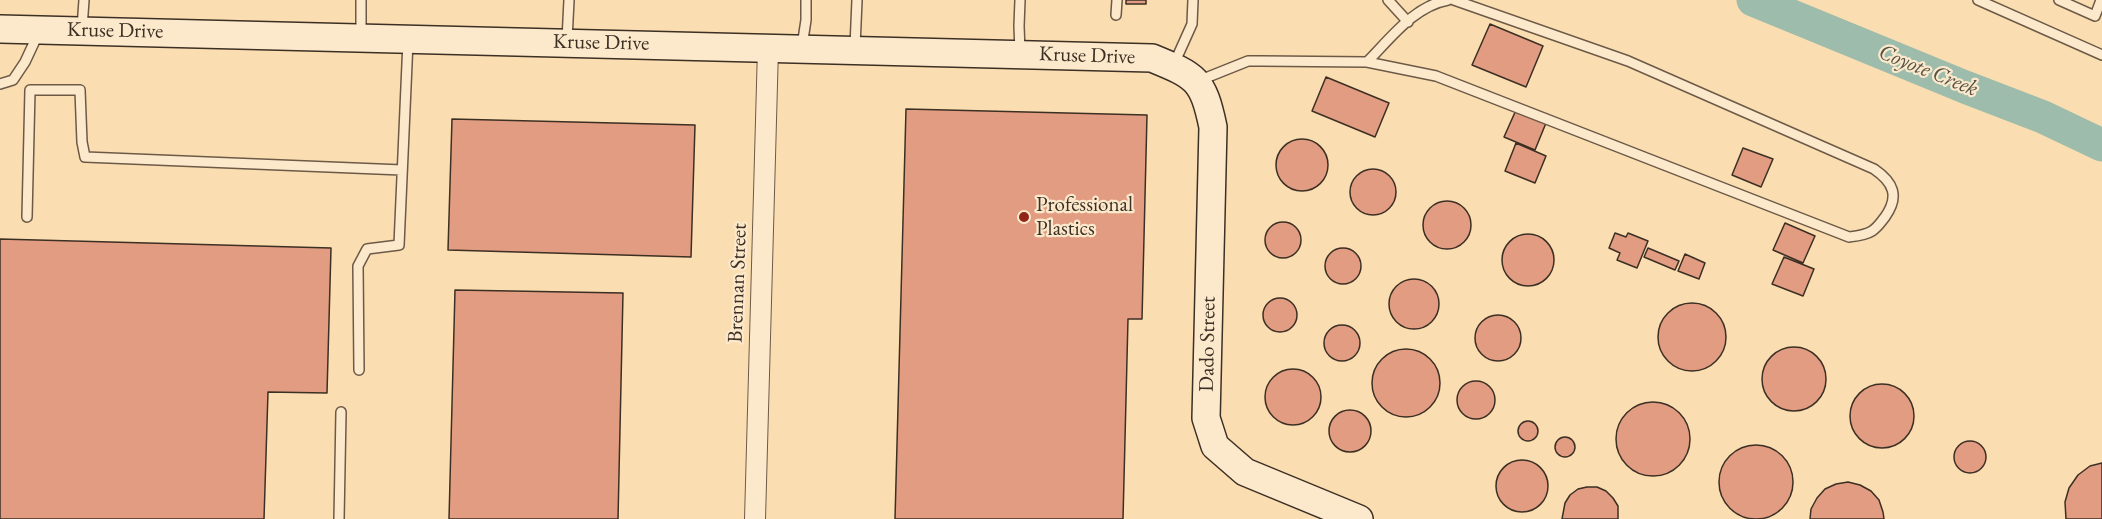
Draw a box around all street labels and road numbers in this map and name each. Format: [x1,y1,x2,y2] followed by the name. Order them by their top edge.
[67,18,163,44] street label: Kruse Drive
[553,30,649,56] street label: Kruse Drive
[1038,42,1136,70] street label: Kruse Drive
[723,223,753,343] street label: Brennan Street
[1195,296,1221,392] street label: Dado Street

